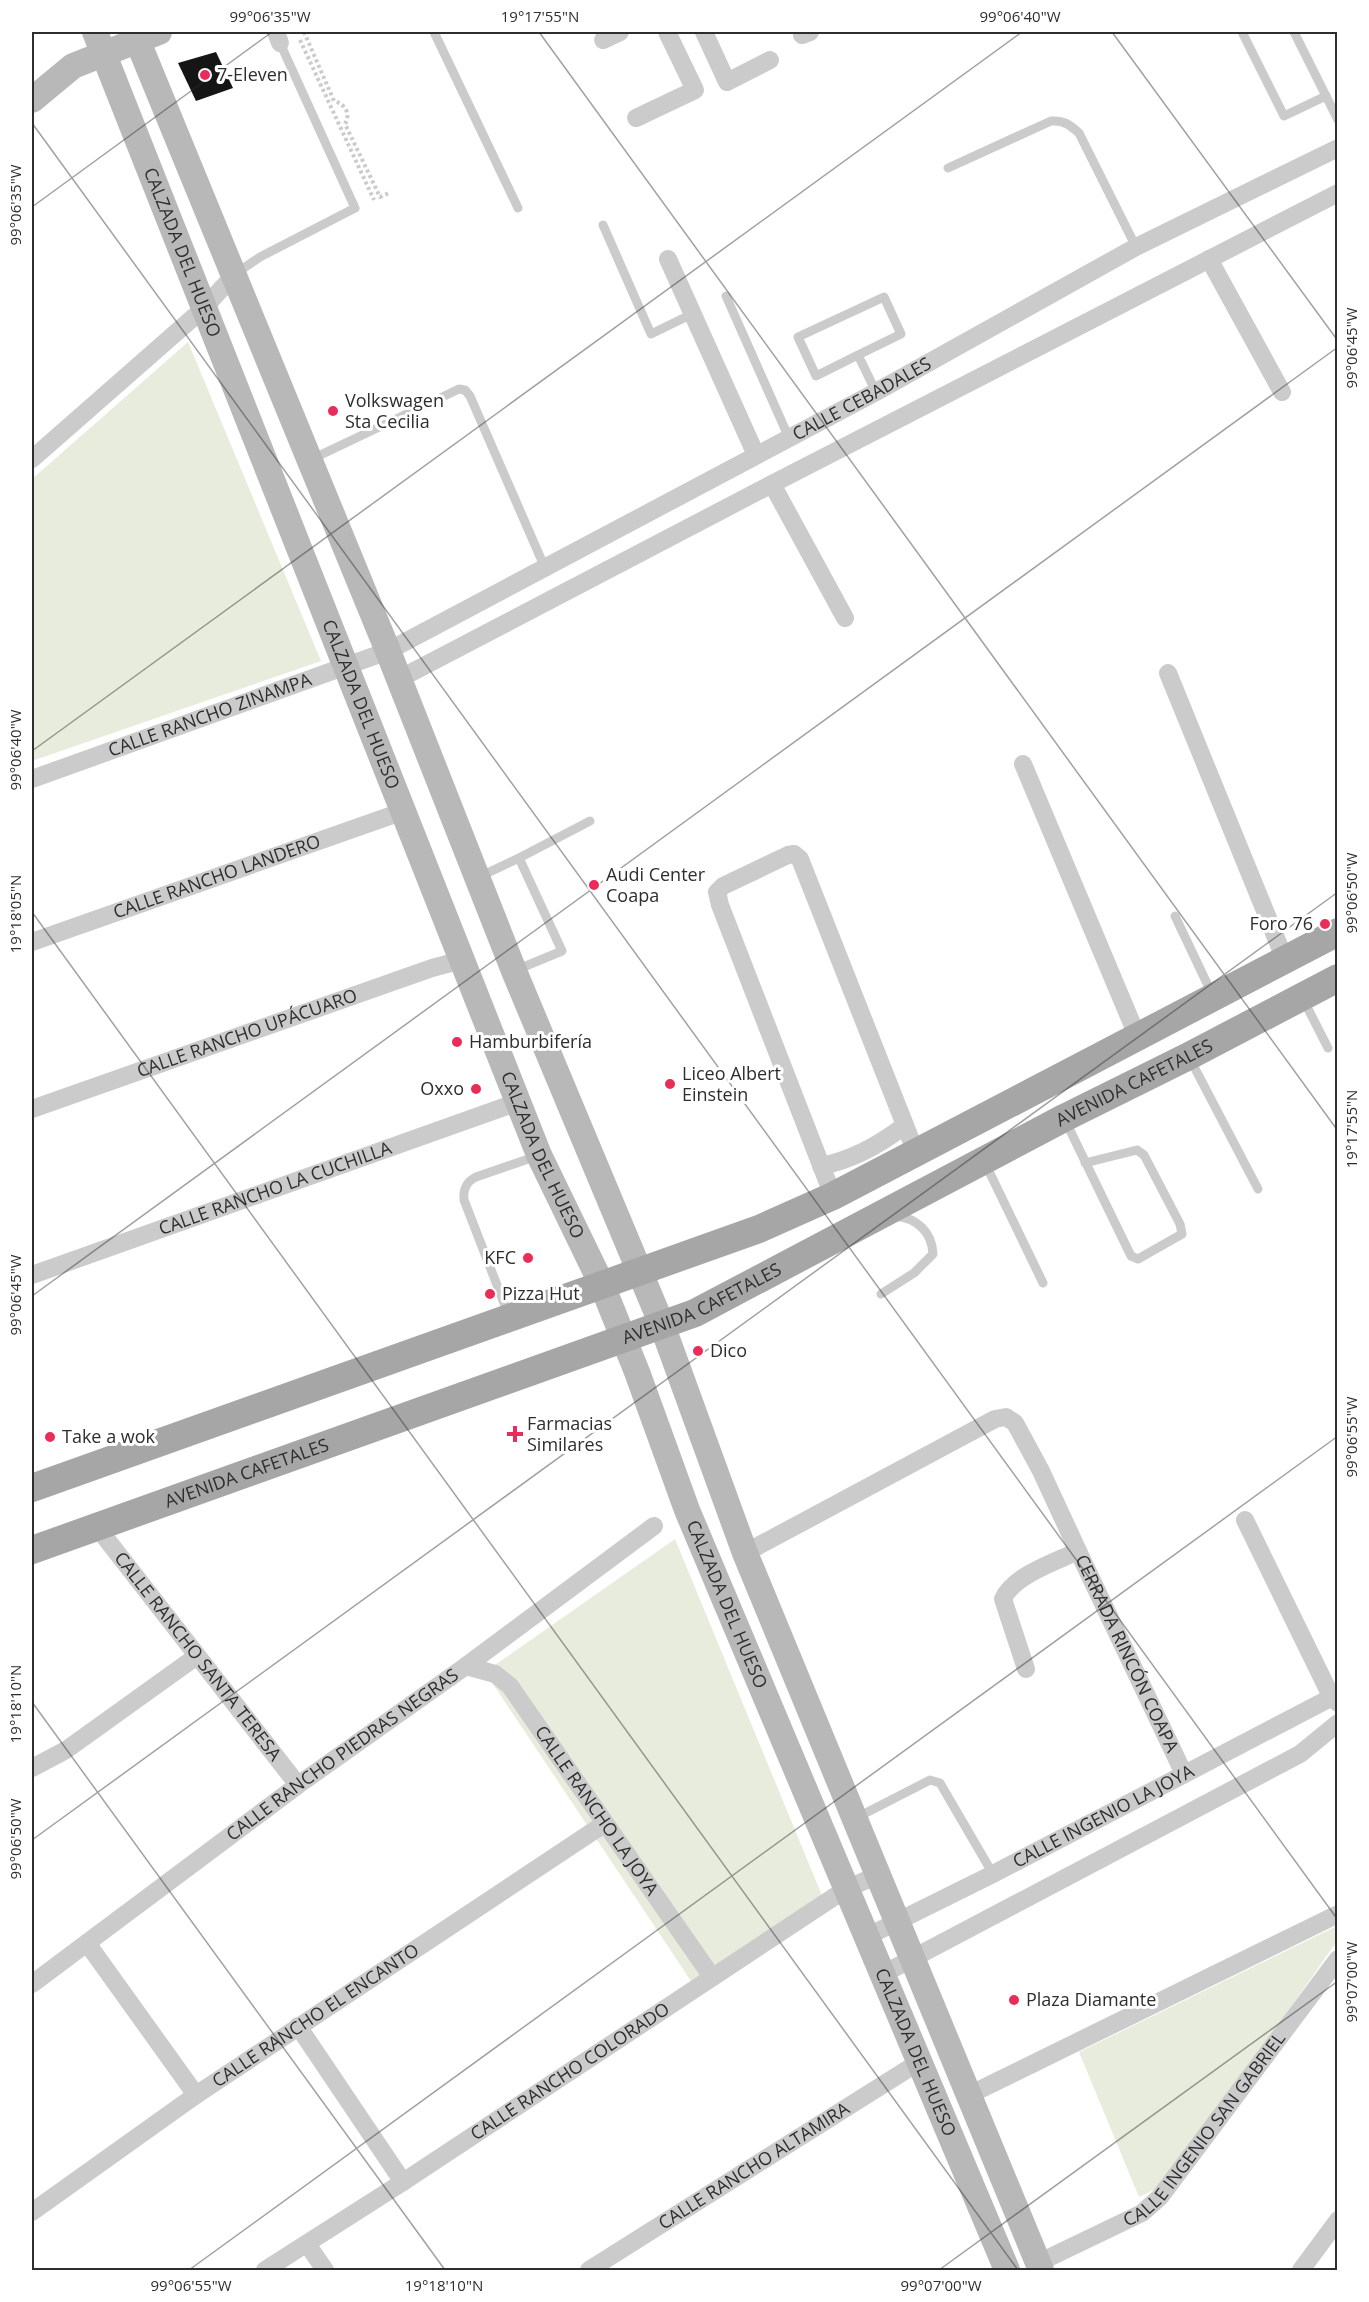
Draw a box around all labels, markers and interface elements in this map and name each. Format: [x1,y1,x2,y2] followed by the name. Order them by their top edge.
[230,6,311,26] text: 99°06'35"W
[501,6,579,26] text: 19°17'55"N
[980,6,1061,26] text: 99°06'40"W
[217,62,288,86] place label: 7-Eleven
[198,68,212,82] marker: 7-Eleven
[5,164,25,246] text: 99°06'35"W
[139,164,227,340] street label: CALZADA DEL HUESO
[1341,307,1361,389] text: 99°06'45"W
[788,351,935,445] street label: CALLE CEBADALES
[345,388,444,433] place label: Volkswagen Sta Cecilia
[326,404,340,418] marker: Volkswagen Sta Cecilia
[317,616,406,792] street label: CALZADA DEL HUESO
[105,666,315,762] street label: CALLE RANCHO ZINAMPA
[5,709,25,791] text: 99°06'40"W
[110,828,323,924] street label: CALLE RANCHO LANDERO
[1341,852,1361,934] text: 99°06'50"W
[606,862,706,907] place label: Audi Center Coapa
[5,875,25,953] text: 19°18'05"N
[587,878,601,892] marker: Audi Center Coapa
[1249,911,1313,935] place label: Foro 76
[1318,917,1332,931] marker: Foro 76
[133,982,360,1082] street label: CALLE RANCHO UPÁCUARO
[469,1029,592,1053] place label: Hamburbifería
[1051,1033,1217,1131] street label: AVENIDA CAFETALES
[450,1035,464,1049] marker: Hamburbifería
[682,1061,781,1106] place label: Liceo Albert Einstein
[496,1068,591,1242] street label: CALZADA DEL HUESO
[420,1076,464,1100] place label: Oxxo
[663,1077,677,1091] marker: Liceo Albert Einstein
[469,1082,483,1096] marker: Oxxo
[1341,1090,1361,1168] text: 19°17'55"N
[155,1135,395,1240] street label: CALLE RANCHO LA CUCHILLA
[484,1245,516,1269] place label: KFC
[521,1251,535,1265] marker: KFC
[5,1254,25,1336] text: 99°06'45"W
[619,1257,785,1349] street label: AVENIDA CAFETALES
[502,1281,580,1305] place label: Pizza Hut
[483,1287,497,1301] marker: Pizza Hut
[710,1338,747,1362] place label: Dico
[691,1344,705,1358] marker: Dico
[1341,1396,1361,1478] text: 99°06'55"W
[527,1411,612,1456] place label: Farmacias Similares
[62,1424,156,1448] place label: Take a wok
[508,1427,522,1441] marker: Farmacias Similares
[43,1430,57,1444] marker: Take a wok
[161,1432,332,1513] street label: AVENIDA CAFETALES
[682,1516,774,1692] street label: CALZADA DEL HUESO
[110,1546,288,1766] street label: CALLE RANCHO SANTA TERESA
[1070,1550,1185,1757] street label: CERRADA RINCÓN COAPA
[221,1662,463,1846] street label: CALLE RANCHO PIEDRAS NEGRAS
[5,1665,25,1743] text: 19°18'10"N
[530,1720,665,1900] street label: CALLE RANCHO LA JOYA
[1008,1758,1198,1873] street label: CALLE INGENIO LA JOYA
[5,1798,25,1880] text: 99°06'50"W
[207,1937,423,2092] street label: CALLE RANCHO EL ENCANTO
[1341,1941,1361,2023] text: 99°07'00"W
[870,1964,962,2140] street label: CALZADA DEL HUESO
[1026,1987,1156,2011] place label: Plaza Diamante
[1007,1993,1021,2007] marker: Plaza Diamante
[465,1996,674,2145] street label: CALLE RANCHO COLORADO
[1119,2027,1290,2231] street label: CALLE INGENIO SAN GABRIEL
[653,2096,854,2234] street label: CALLE RANCHO ALTAMIRA
[151,2275,232,2295] text: 99°06'55"W
[405,2275,483,2295] text: 19°18'10"N
[901,2275,982,2295] text: 99°07'00"W

